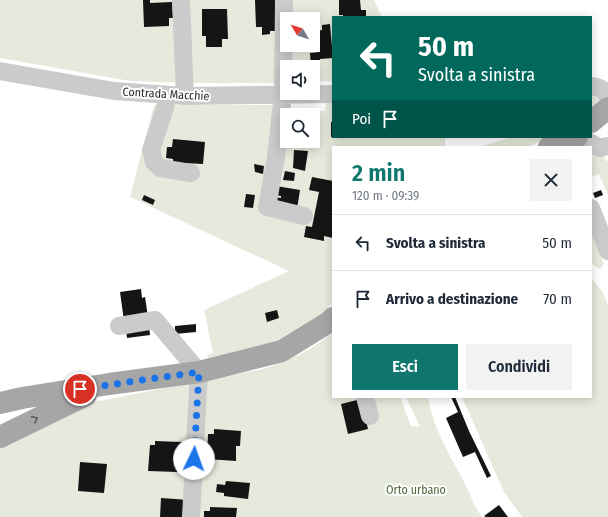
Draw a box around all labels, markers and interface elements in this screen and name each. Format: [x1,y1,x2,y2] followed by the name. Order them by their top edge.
[280,12,320,52] north arrow
[280,12,320,148] map controls
[418,30,474,63] text: 50 m
[352,32,404,84] icon: left
[280,60,320,100] button: sound
[418,64,535,86] text: Svolta a sinistra
[122,85,210,103] street label: Contrada Macchie
[280,108,320,148] button: search
[379,108,401,130] icon: arrive
[352,110,371,128] text: Poi
[352,159,405,187] text: 2 min
[530,159,572,201] button: close
[352,188,419,203] text: 120 m · 09:39
[352,232,374,254] icon: left
[386,234,486,252] text: Svolta a sinistra
[542,234,572,252] text: 50 m
[352,288,374,310] icon: arrive
[386,290,518,308] text: Arrivo a destinazione
[543,290,572,308] text: 70 m
[352,344,458,390] button: Esci
[466,344,572,390] button: Condividi
[63,372,97,406] pin
[69,378,91,400] icon: arrive
[30,417,38,424] one-way arrow
[173,438,215,480] position arrow
[386,483,446,497] park label: Orto urbano

